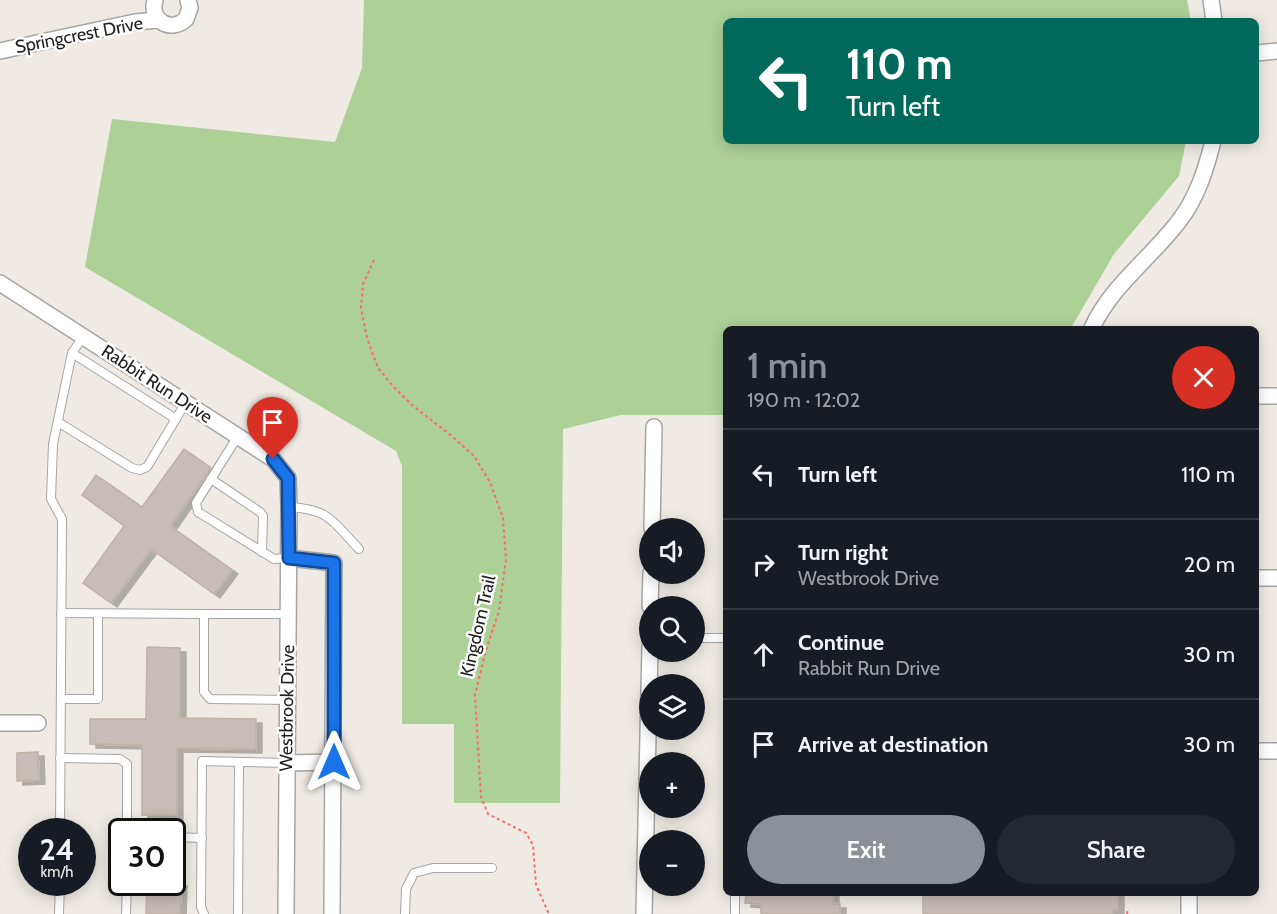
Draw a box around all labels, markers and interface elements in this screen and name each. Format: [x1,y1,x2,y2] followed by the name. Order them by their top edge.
[13,12,145,58] street label: Springcrest Drive
[846,38,953,90] text: 110 m
[747,42,825,120] icon: left
[846,90,940,123] text: Turn left
[97,340,217,428] street label: Rabbit Run Drive
[747,343,827,387] text: 1 min
[1172,346,1235,409] button: close
[747,388,860,412] text: 190 m · 12:02
[247,397,298,459] pin
[256,406,289,439] icon: arrive
[747,458,780,491] icon: left
[798,461,877,488] text: Turn left
[1181,461,1235,488] text: 110 m
[639,518,705,896] map controls
[639,518,705,584] button: sound
[798,539,888,566] text: Turn right
[747,548,780,581] icon: right
[1184,551,1235,578] text: 20 m
[798,566,939,590] text: Westbrook Drive
[456,572,501,679] street label: Kingdom Trail
[639,596,705,662] button: search
[798,629,884,656] text: Continue
[747,638,780,671] icon: ahead
[1183,641,1235,668] text: 30 m
[275,644,299,772] street label: Westbrook Drive
[798,656,940,680] text: Rabbit Run Drive
[639,674,705,740] button: layers
[747,728,780,761] icon: arrive
[302,730,366,794] position arrow
[798,731,988,758] text: Arrive at destination
[1183,731,1235,758] text: 30 m
[639,752,705,818] button: +
[747,815,985,884] button: Exit
[997,815,1235,884] button: Share
[108,818,186,896] speed limit sign: 30
[639,830,705,896] button: −
[40,831,74,868] text: 24
[41,863,73,881] text: km/h

